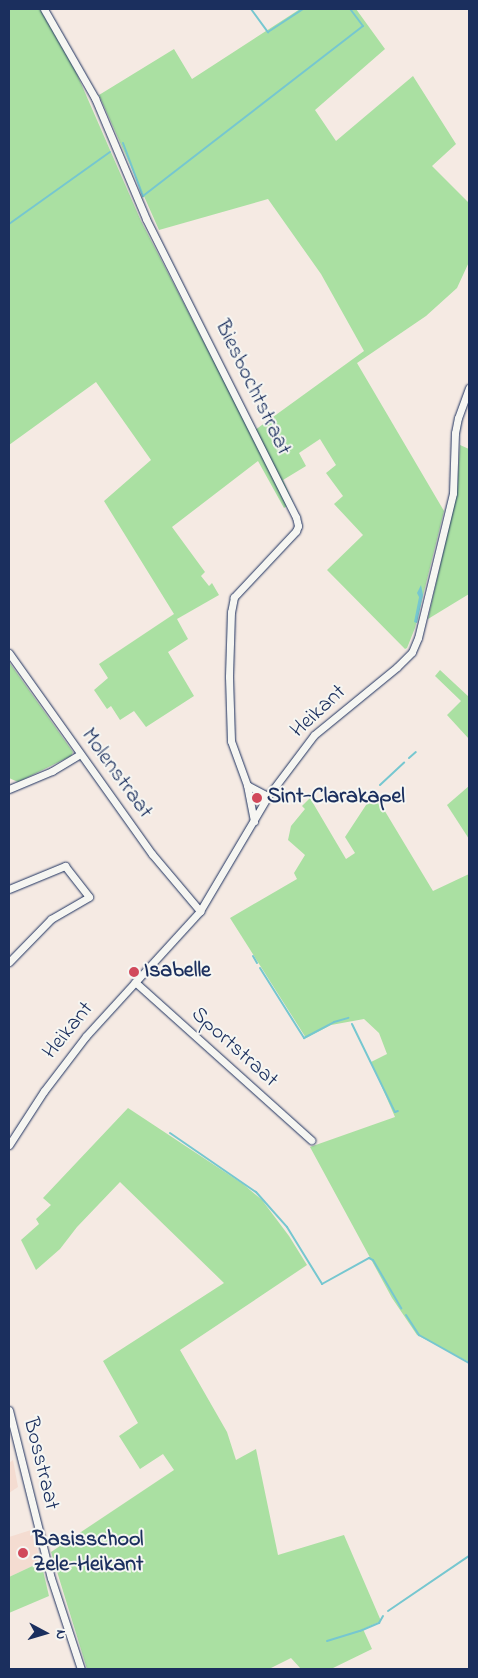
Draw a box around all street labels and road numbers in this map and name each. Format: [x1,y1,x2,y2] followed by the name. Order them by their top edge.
[208,316,296,460] street label: Biesbochtstraat
[286,680,352,744] street label: Heikant
[74,724,158,824] street label: Molenstraat
[38,997,100,1065] street label: Heikant
[185,1002,283,1094] street label: Sportstraat
[16,1415,64,1513] street label: Bosstraat

